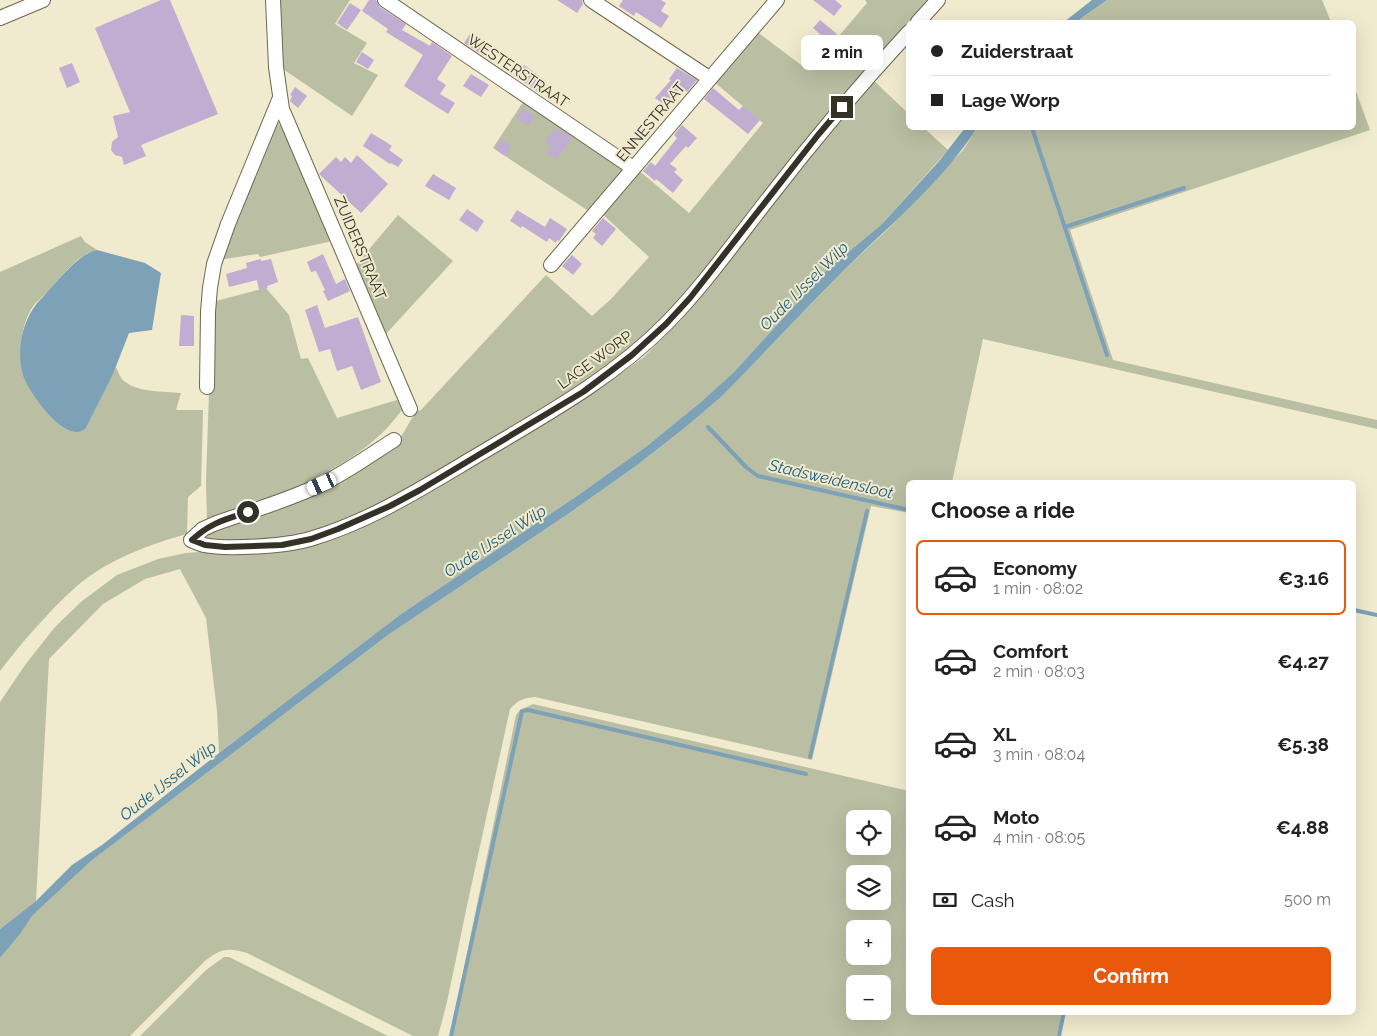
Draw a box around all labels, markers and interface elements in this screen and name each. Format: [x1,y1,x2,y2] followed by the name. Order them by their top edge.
[464,30,572,112] street label: WESTERSTRAAT
[801,34,883,70] callout: 2 min
[961,40,1073,62] text: Zuiderstraat
[821,43,863,62] text: 2 min
[613,79,689,165] street label: ENNESTRAAT
[961,89,1060,111] text: Lage Worp
[831,96,853,118] route end
[330,194,390,302] street label: ZUIDERSTRAAT
[756,238,852,334] water label: Oude IJssel Wilp
[554,327,636,393] street label: LAGE WORP
[766,455,896,503] water label: Stadsweidensloot
[305,471,338,497] car
[931,497,1075,523] text: Choose a ride
[237,501,259,523] route start
[440,501,550,581] water label: Oude IJssel Wilp
[933,555,978,600] icon: car
[993,557,1077,579] text: Economy
[1278,567,1329,589] text: €3.16
[993,579,1083,598] text: 1 min · 08:02
[933,638,978,683] icon: car
[993,640,1068,662] text: Comfort
[1277,650,1329,672] text: €4.27
[993,662,1085,681] text: 2 min · 08:03
[933,721,978,766] icon: car
[993,723,1016,745] text: XL
[1277,733,1329,755] text: €5.38
[116,737,220,825] water label: Oude IJssel Wilp
[993,745,1085,764] text: 3 min · 08:04
[933,804,978,849] icon: car
[993,806,1039,828] text: Moto
[846,810,891,1020] map controls
[846,810,891,855] button: locate
[1276,816,1329,838] text: €4.88
[993,828,1085,847] text: 4 min · 08:05
[846,865,891,910] button: layers
[931,886,959,914] icon: cash
[971,889,1015,911] text: Cash
[1284,890,1331,909] text: 500 m
[846,920,891,965] button: +
[931,947,1331,1005] button: Confirm
[846,975,891,1020] button: −

